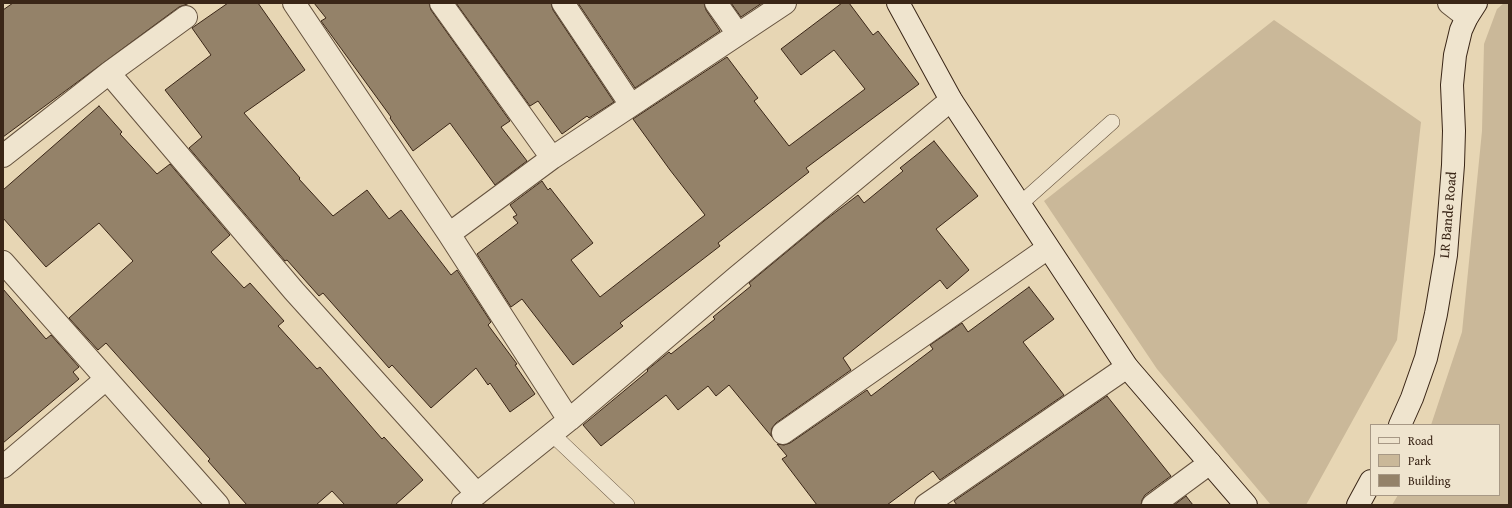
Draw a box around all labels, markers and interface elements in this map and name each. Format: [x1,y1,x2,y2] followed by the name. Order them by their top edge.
[1437,171,1461,259] street label: LR Bande Road
[1370,424,1500,496] legend
[1408,432,1433,449] text: Road
[1408,452,1431,469] text: Park
[1408,472,1451,489] text: Building

